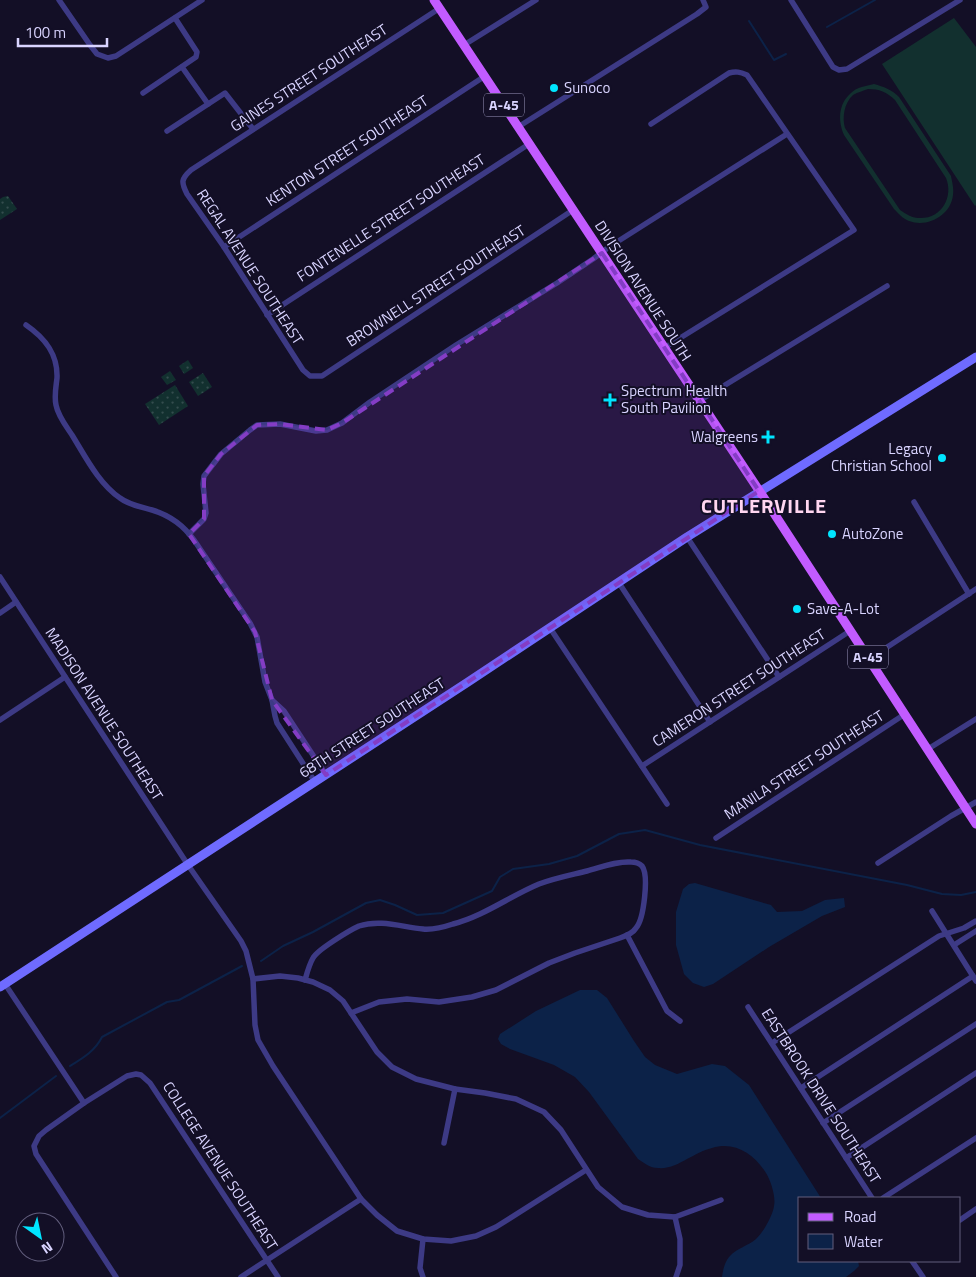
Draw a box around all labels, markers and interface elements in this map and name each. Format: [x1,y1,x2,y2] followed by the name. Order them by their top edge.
[18,15,106,47] scale bar
[225,18,392,137] street label: GAINES STREET SOUTHEAST
[25,21,66,44] text: 100 m
[564,76,611,99] place label: Sunoco
[548,82,560,94] marker: Sunoco
[261,89,433,212] street label: KENTON STREET SOUTHEAST
[484,94,524,116] road number: A-45
[292,148,489,287] street label: FONTENELLE STREET SOUTHEAST
[191,184,310,349] street label: REGAL AVENUE SOUTHEAST
[589,216,698,366] street label: DIVISION AVENUE SOUTH
[342,219,530,352] street label: BROWNELL STREET SOUTHEAST
[621,379,727,419] place label: Spectrum Health South Pavilion
[603,393,617,407] marker: Spectrum Health South Pavilion
[691,425,758,448] place label: Walgreens
[762,431,774,443] marker: Walgreens
[831,437,932,477] place label: Legacy Christian School
[936,452,948,464] marker: Legacy Christian School
[701,490,827,521] district label: CUTLERVILLE
[842,522,903,545] place label: AutoZone
[826,528,838,540] marker: AutoZone
[807,597,880,620] place label: Save-A-Lot
[791,603,803,615] marker: Save-A-Lot
[40,623,169,805] street label: MADISON AVENUE SOUTHEAST
[648,623,830,752] street label: CAMERON STREET SOUTHEAST
[848,646,888,669] road number: A-45
[294,672,449,784] street label: 68TH STREET SOUTHEAST
[719,704,888,825] street label: MANILA STREET SOUTHEAST
[756,1003,887,1188] street label: EASTBROOK DRIVE SOUTHEAST
[157,1077,284,1255] street label: COLLEGE AVENUE SOUTHEAST
[798,1197,961,1262] legend
[844,1205,876,1228] text: Road
[15,1212,65,1262] north arrow
[844,1230,883,1253] text: Water
[38,1237,57,1260] text: N

